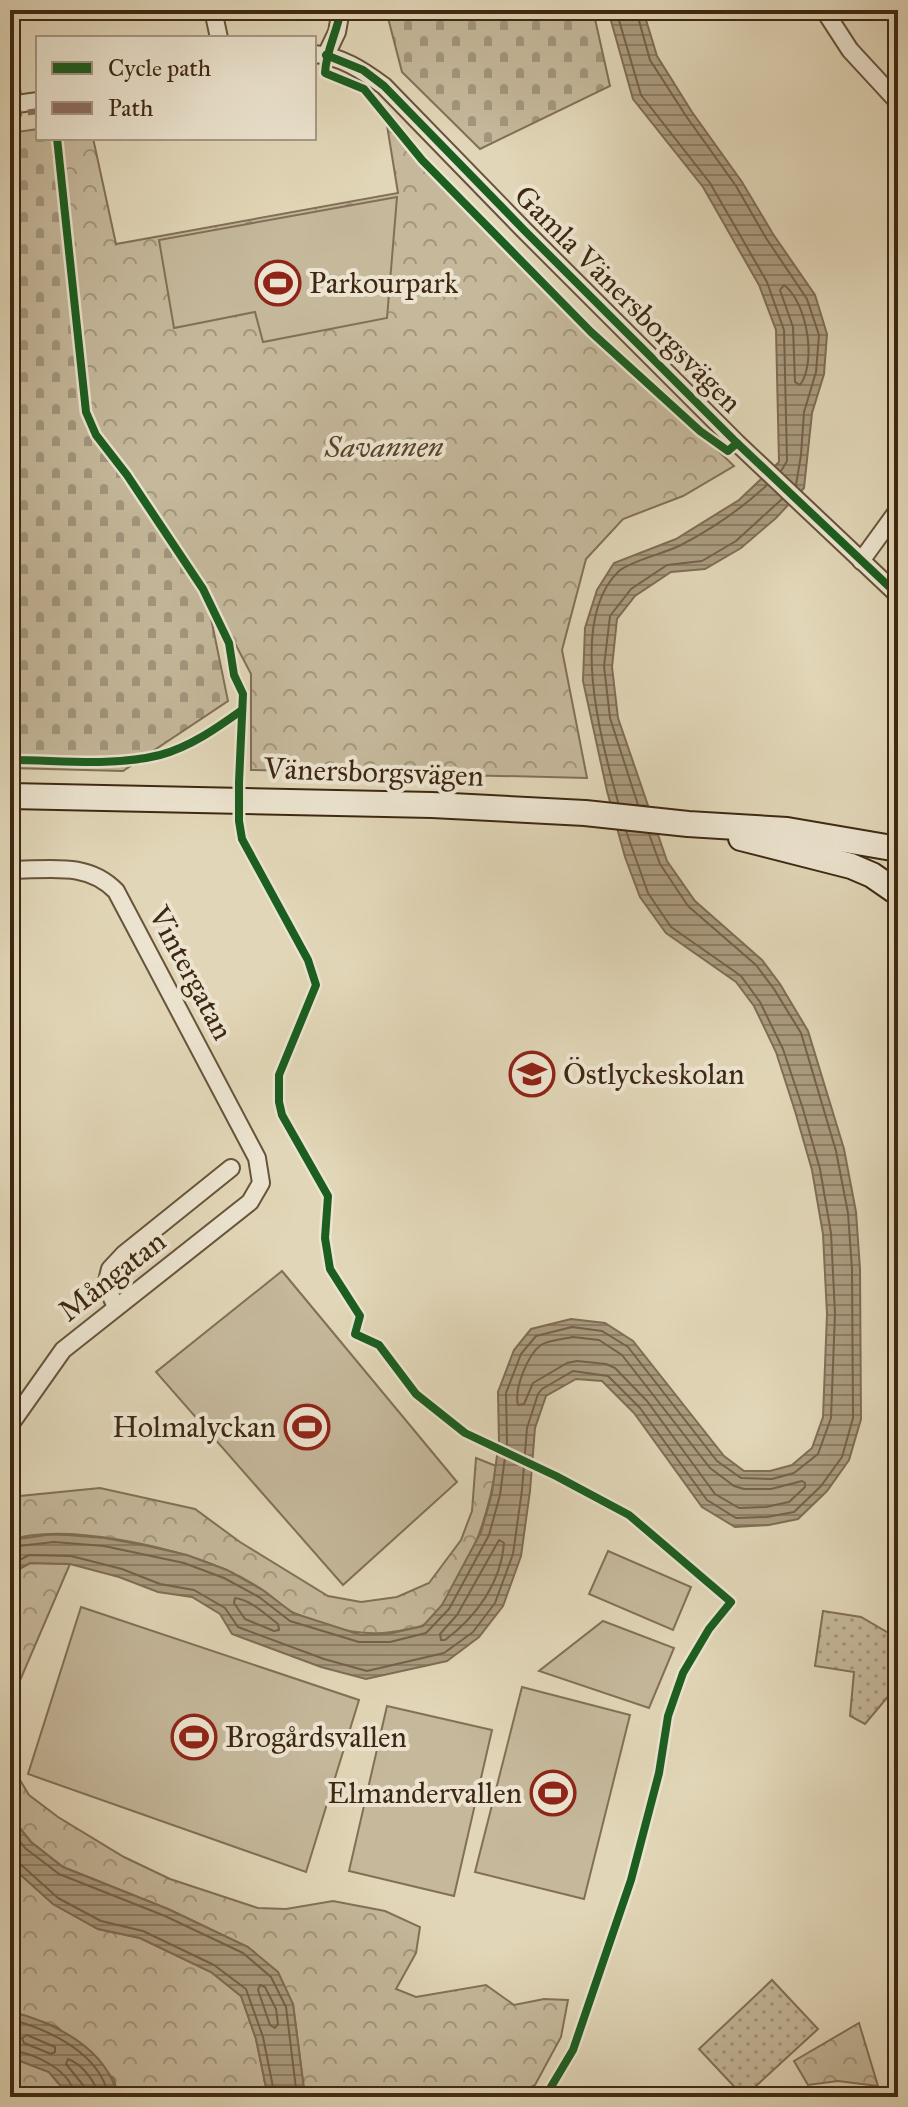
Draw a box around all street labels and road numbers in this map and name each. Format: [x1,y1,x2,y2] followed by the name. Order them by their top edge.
[507,178,749,420] street label: Gamla Vänersborgsvägen
[263,750,484,794] street label: Vänersborgsvägen
[140,899,241,1046] street label: Vintergatan
[51,1223,173,1329] street label: Mångatan

